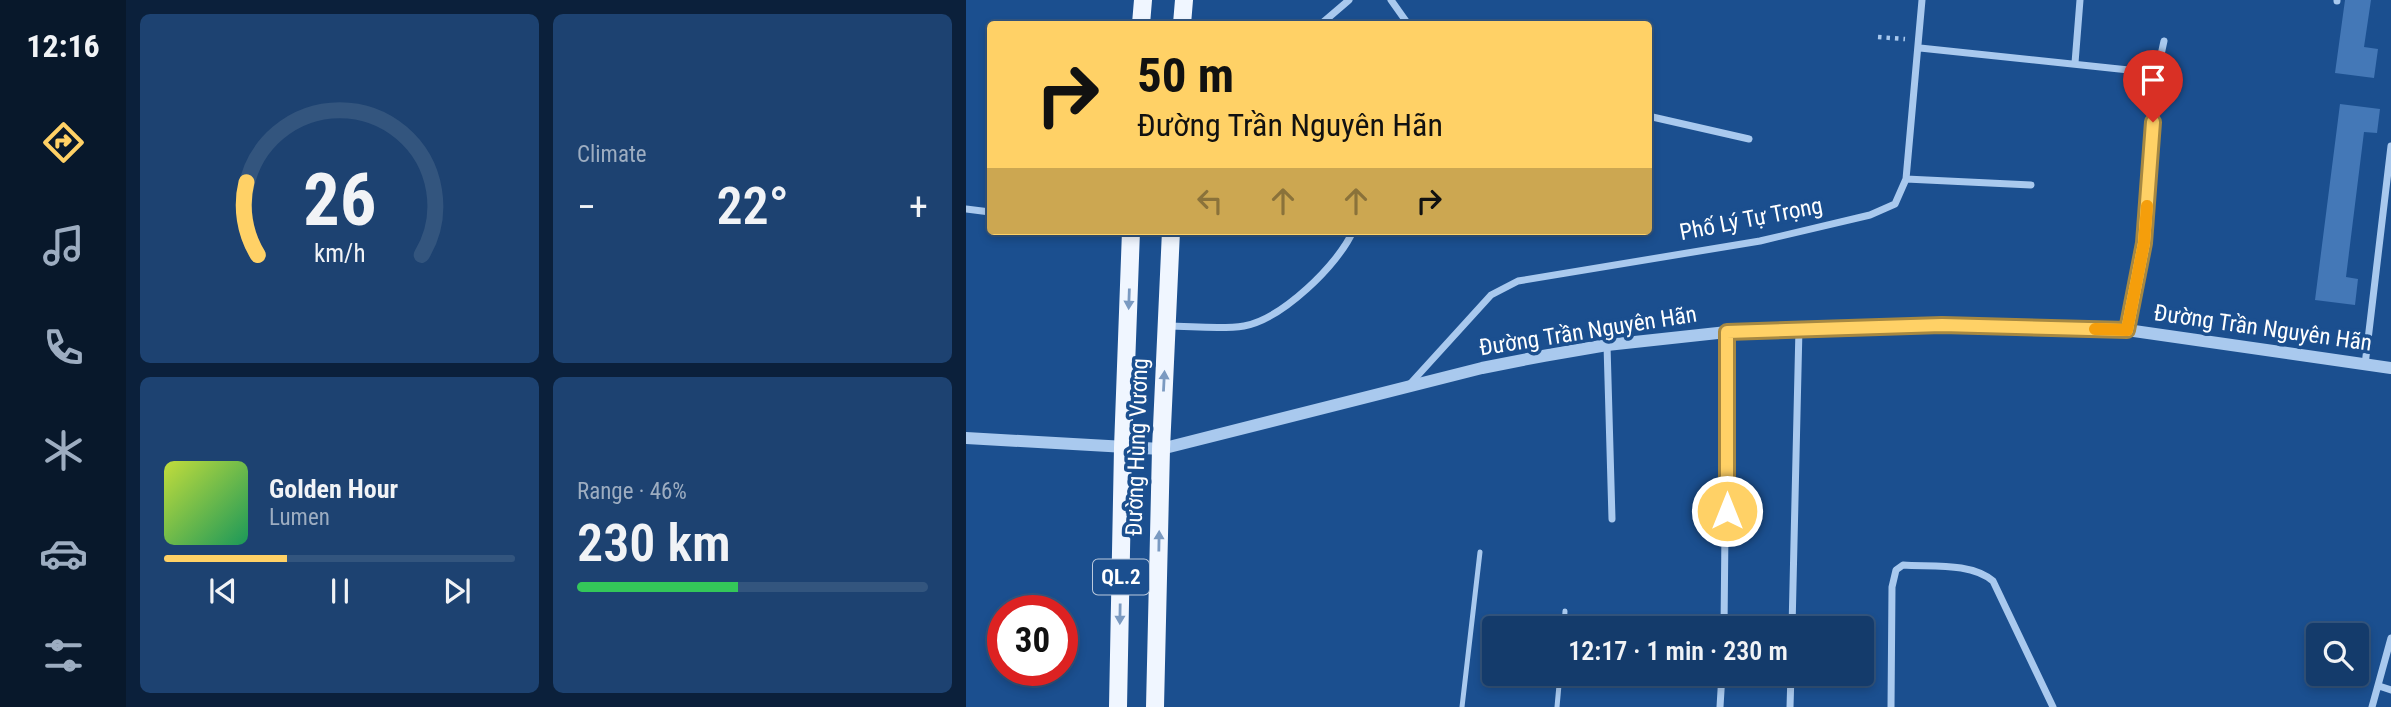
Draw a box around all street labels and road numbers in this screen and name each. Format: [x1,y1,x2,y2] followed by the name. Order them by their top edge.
[1677,192,1825,246] street label: Phố Lý Tự Trọng
[2152,299,2374,357] street label: Đường Trần Nguyên Hãn
[1477,300,1699,362] street label: Đường Trần Nguyên Hãn
[1120,358,1154,536] street label: Đường Hùng Vương
[1093,560,1149,594] road number: QL.2

